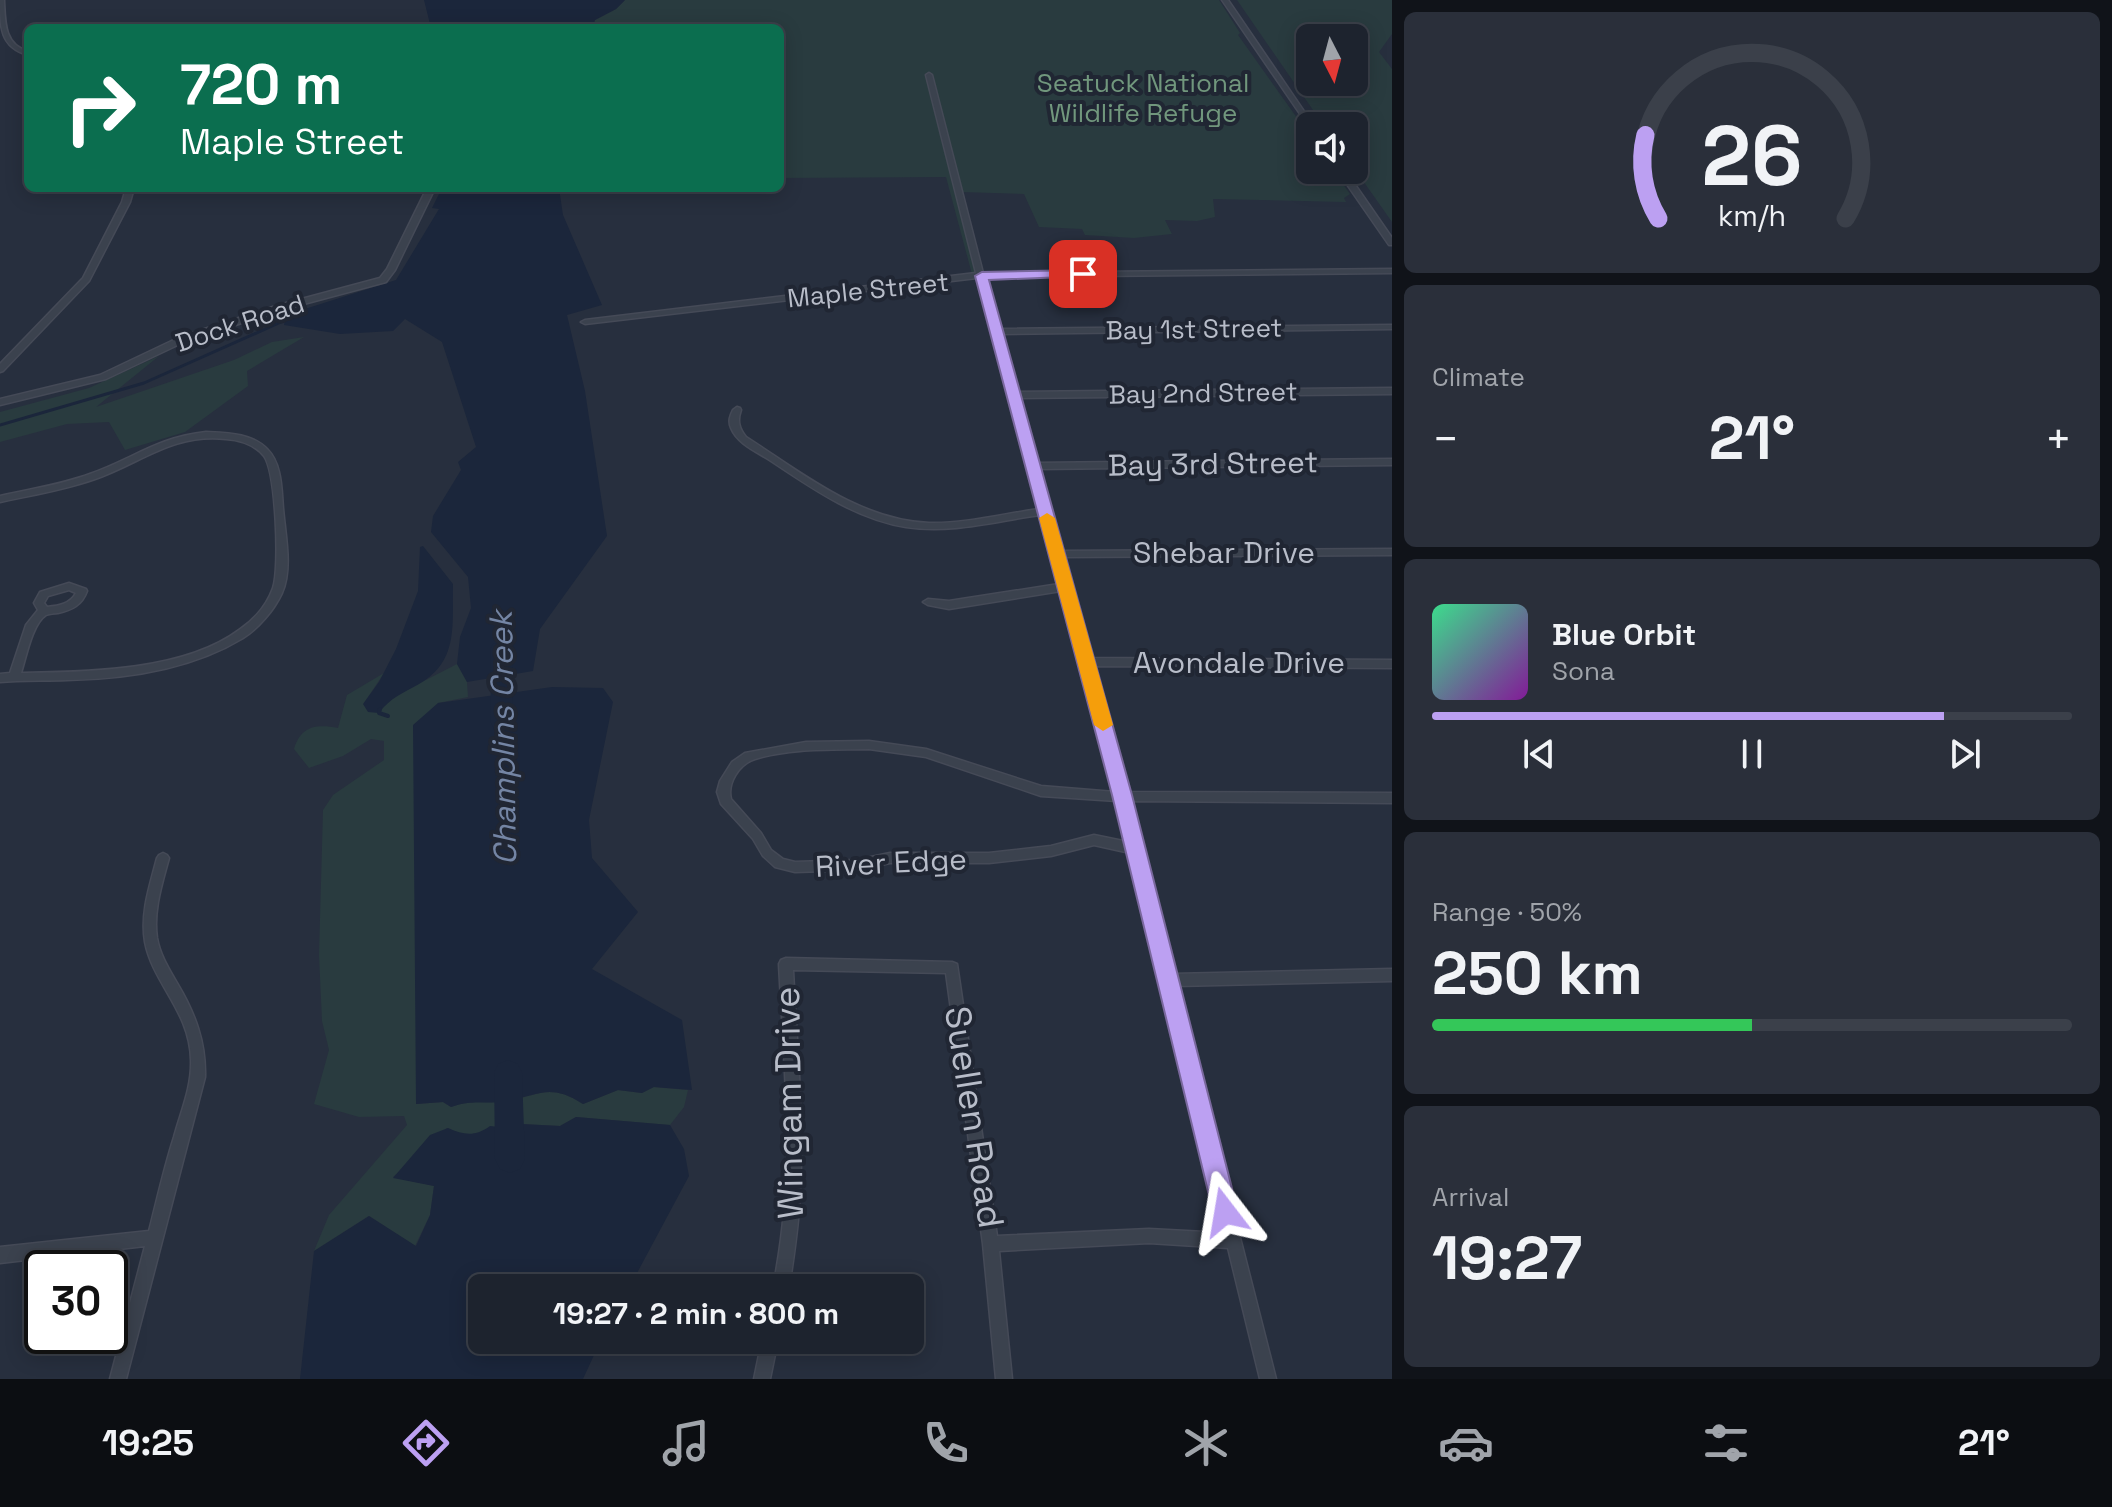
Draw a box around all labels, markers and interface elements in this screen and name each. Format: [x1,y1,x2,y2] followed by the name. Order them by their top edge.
[1296,24,1368,96] north arrow
[1296,24,1368,184] map controls
[180,49,342,120] text: 720 m
[48,56,152,160] icon: right
[1037,66,1249,130] park label: Seatuck National Wildlife Refuge
[1702,102,1802,208] text: 26
[1296,112,1368,184] button: sound
[180,119,404,165] text: Maple Street
[1718,198,1786,234] text: km/h
[1049,240,1117,308] pin
[1061,252,1105,296] icon: arrive
[786,265,950,315] street label: Maple Street
[171,286,309,360] street label: Dock Road
[1105,310,1283,348] street label: Bay 1st Street
[1432,360,1525,394] text: Climate
[1108,374,1298,412] street label: Bay 2nd Street
[1709,400,1795,477] text: 21°
[1432,411,1459,467] text: −
[2045,411,2072,467] text: +
[1107,442,1319,485] street label: Bay 3rd Street
[1133,533,1315,572] street label: Shebar Drive
[481,607,525,865] water label: Champlins Creek
[1552,615,1696,654] text: Blue Orbit
[1133,643,1345,682] street label: Avondale Drive
[1552,654,1615,688] text: Sona
[1517,732,1561,776] icon: previous
[1730,732,1774,776] icon: pause
[1943,732,1987,776] icon: next
[814,839,968,886] street label: River Edge
[1432,895,1582,929] text: Range · 50%
[1432,935,1643,1012] text: 250 km
[764,986,814,1220] street label: Wingam Drive
[934,1003,1014,1231] street label: Suellen Road
[1183,1170,1267,1254] position arrow
[1432,1180,1509,1214] text: Arrival
[1432,1220,1582,1297] text: 19:27
[24,1250,128,1354] speed limit sign: 30
[553,1294,839,1333] text: 19:27 · 2 min · 800 m
[398,1415,454,1471] icon: directions
[658,1415,714,1471] icon: music
[918,1415,974,1471] icon: phone
[1178,1415,1234,1471] icon: climate
[1438,1415,1494,1471] icon: car
[1698,1415,1754,1471] icon: filters
[102,1420,194,1466] text: 19:25
[1958,1420,2010,1466] text: 21°

